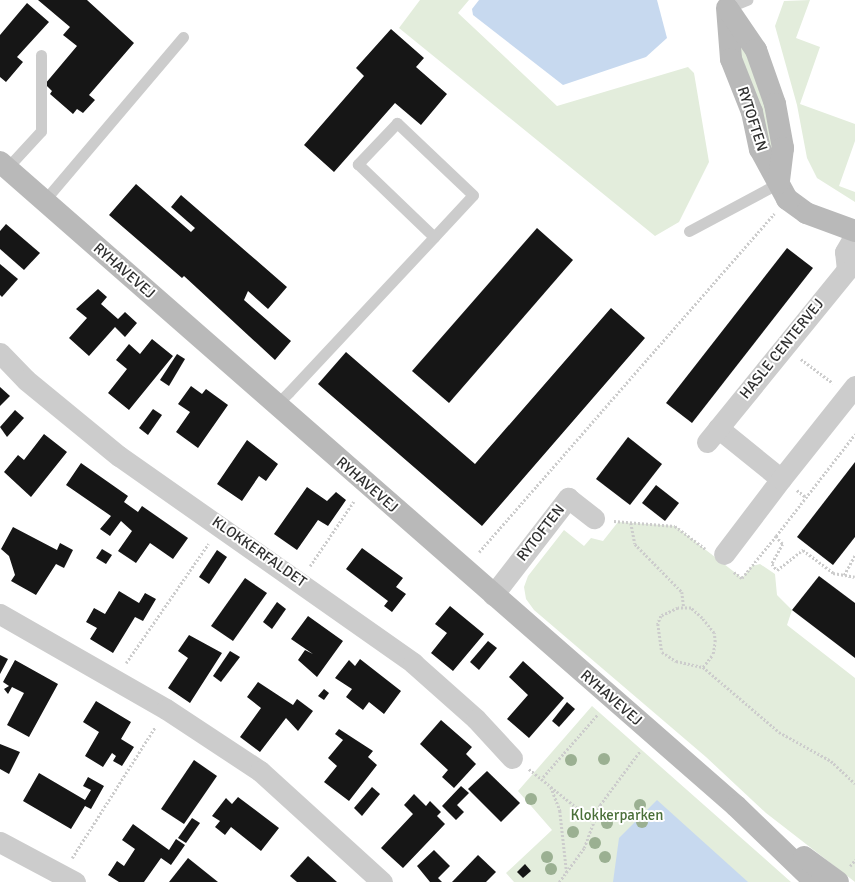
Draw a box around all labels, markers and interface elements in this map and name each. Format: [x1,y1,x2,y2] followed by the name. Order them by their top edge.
[733,84,771,154] street label: RYTOFTEN
[90,239,158,303] street label: RYHAVEVEJ
[736,295,828,403] street label: HASLE CENTERVEJ
[333,453,401,517] street label: RYHAVEVEJ
[513,501,569,565] street label: RYTOFTEN
[208,513,310,591] street label: KLOKKERFALDET
[577,666,645,730] street label: RYHAVEVEJ
[571,807,663,825] park label: Klokkerparken

